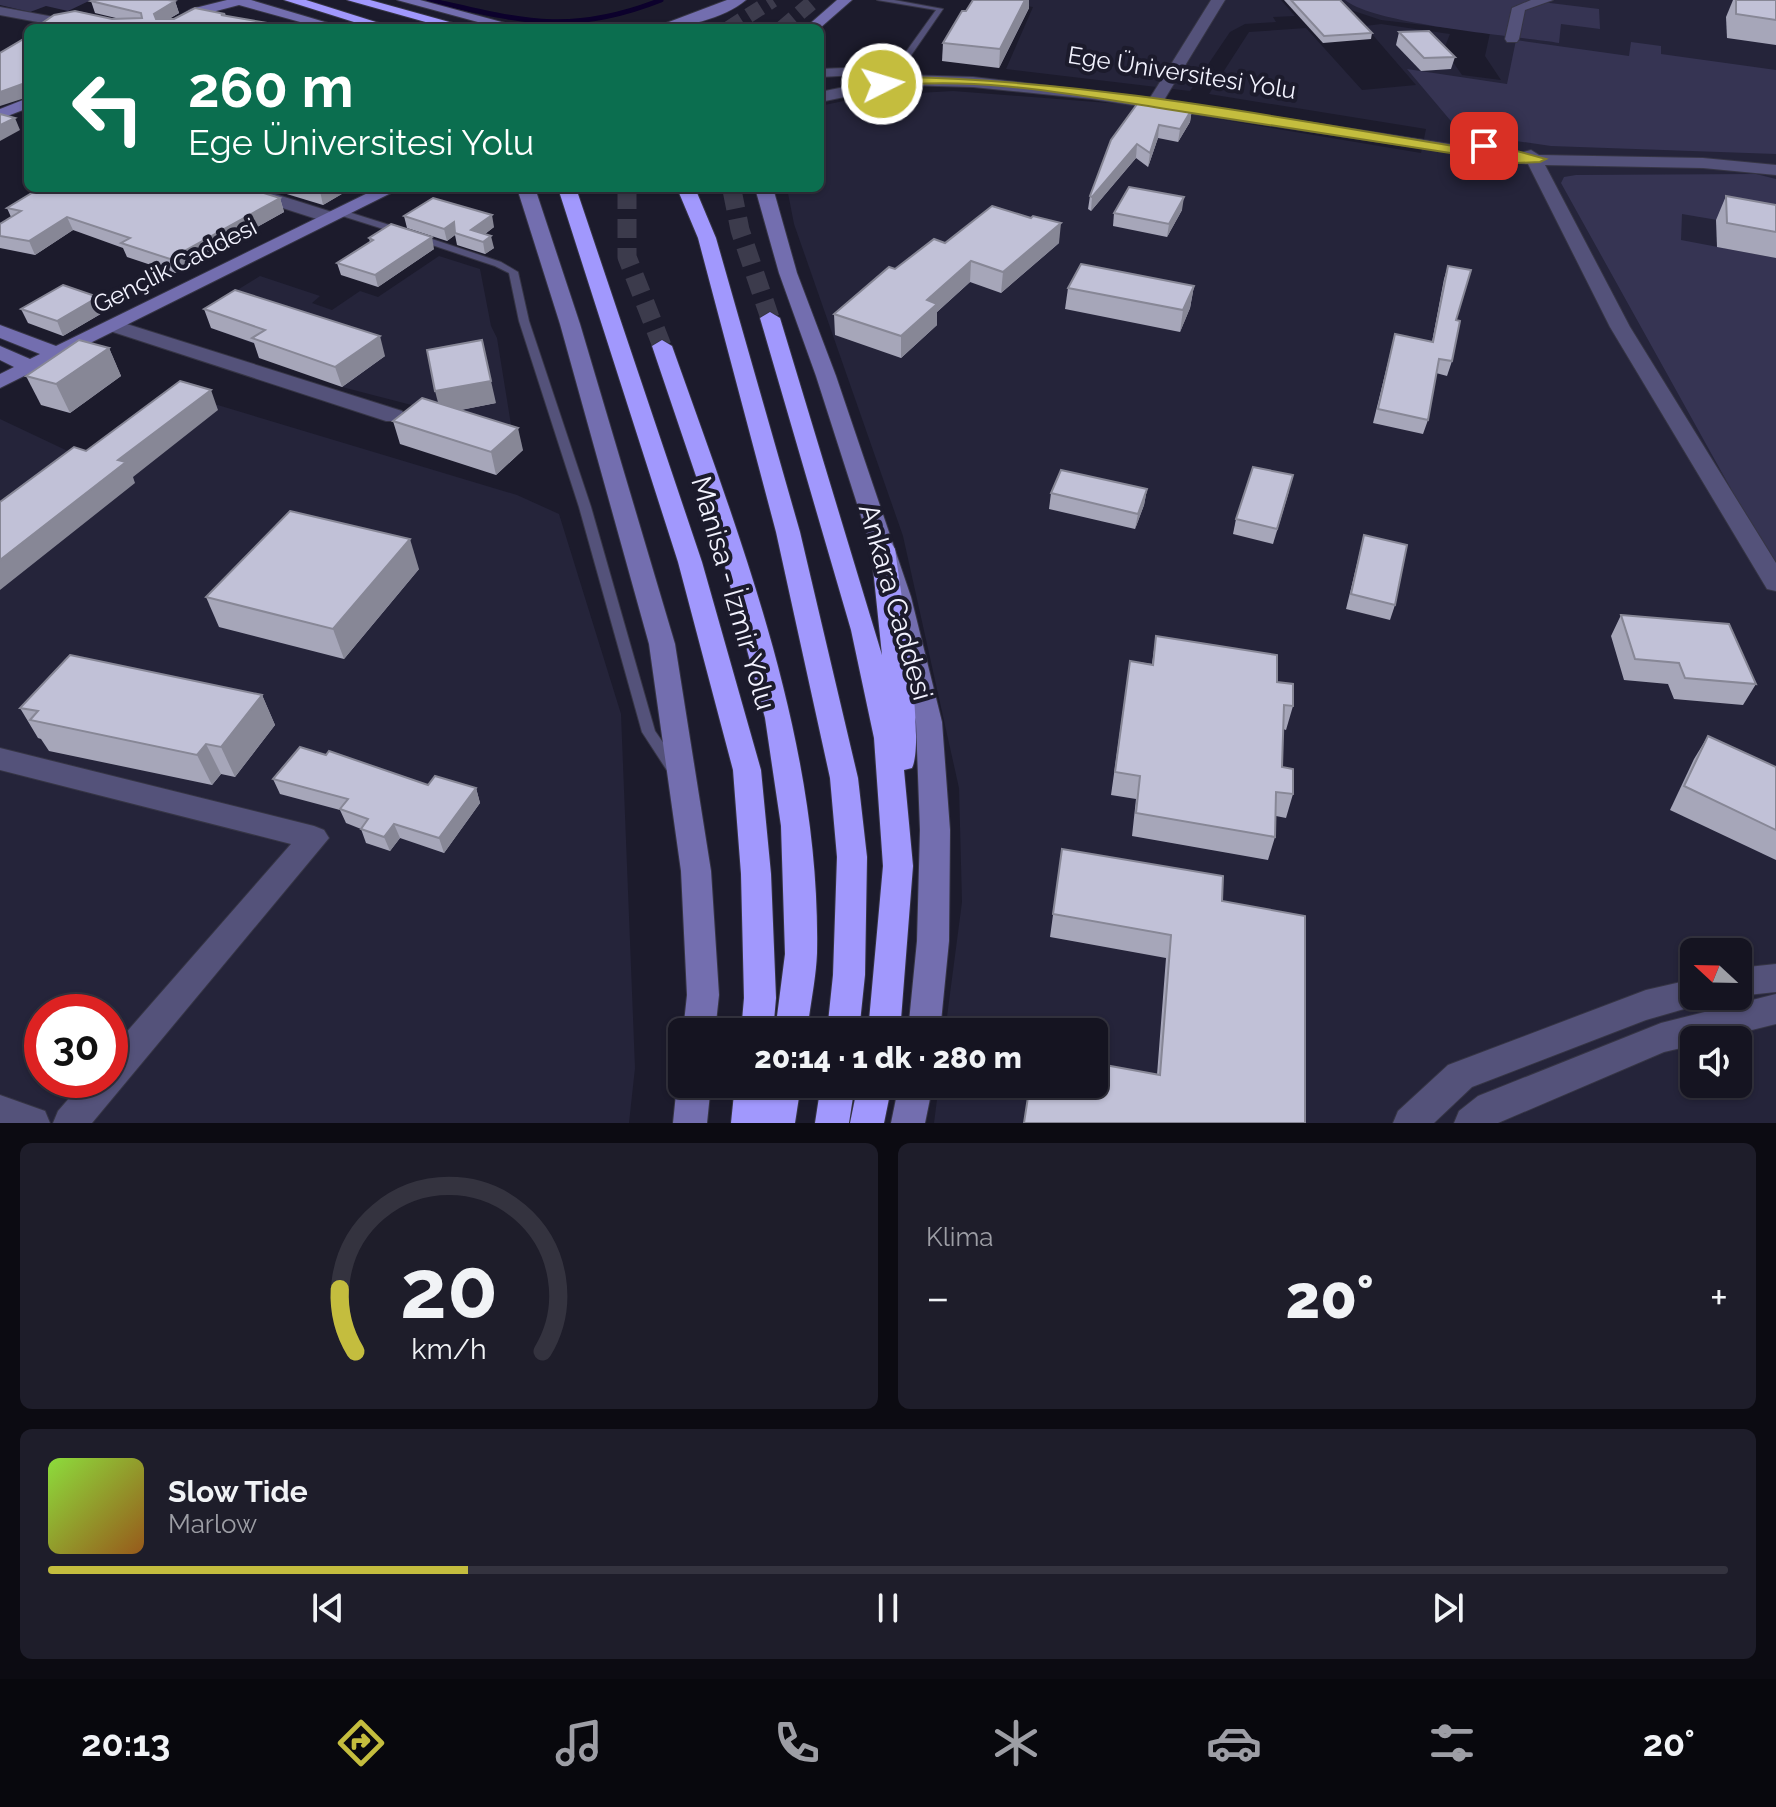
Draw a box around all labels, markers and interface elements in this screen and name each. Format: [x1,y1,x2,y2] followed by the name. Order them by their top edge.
[1066,40,1298,105] street label: Ege Üniversitesi Yolu
[840,42,924,126] position arrow
[188,54,354,120] text: 260 m
[56,56,160,160] icon: left
[1450,112,1518,180] pin
[188,121,534,163] text: Ege Üniversitesi Yolu
[1462,124,1506,168] icon: arrive
[88,212,261,319] street label: Gençlik Caddesi
[684,473,783,714] street label: Manisa - İzmir Yolu
[852,500,939,704] street label: Ankara Caddesi
[1680,938,1752,1010] north arrow
[1680,938,1752,1098] map controls
[24,994,128,1098] speed limit sign: 30
[1680,1026,1752,1098] button: sound
[754,1040,1022,1075] text: 20:14 · 1 dk · 280 m
[926,1222,994,1252] text: Klima
[400,1240,498,1337] text: 20
[1286,1262,1374,1332] text: 20°
[926,1272,950,1323] text: −
[1710,1272,1728,1323] text: +
[411,1332,487,1366] text: km/h
[168,1474,308,1509] text: Slow Tide
[168,1509,257,1539] text: Marlow
[306,1586,350,1630] icon: previous
[866,1586,910,1630] icon: pause
[1426,1586,1470,1630] icon: next
[333,1715,389,1771] icon: directions
[551,1715,607,1771] icon: music
[769,1715,825,1771] icon: phone
[988,1715,1044,1771] icon: climate
[1206,1715,1262,1771] icon: car
[1424,1715,1480,1771] icon: filters
[81,1722,170,1764] text: 20:13
[1643,1722,1695,1764] text: 20°

